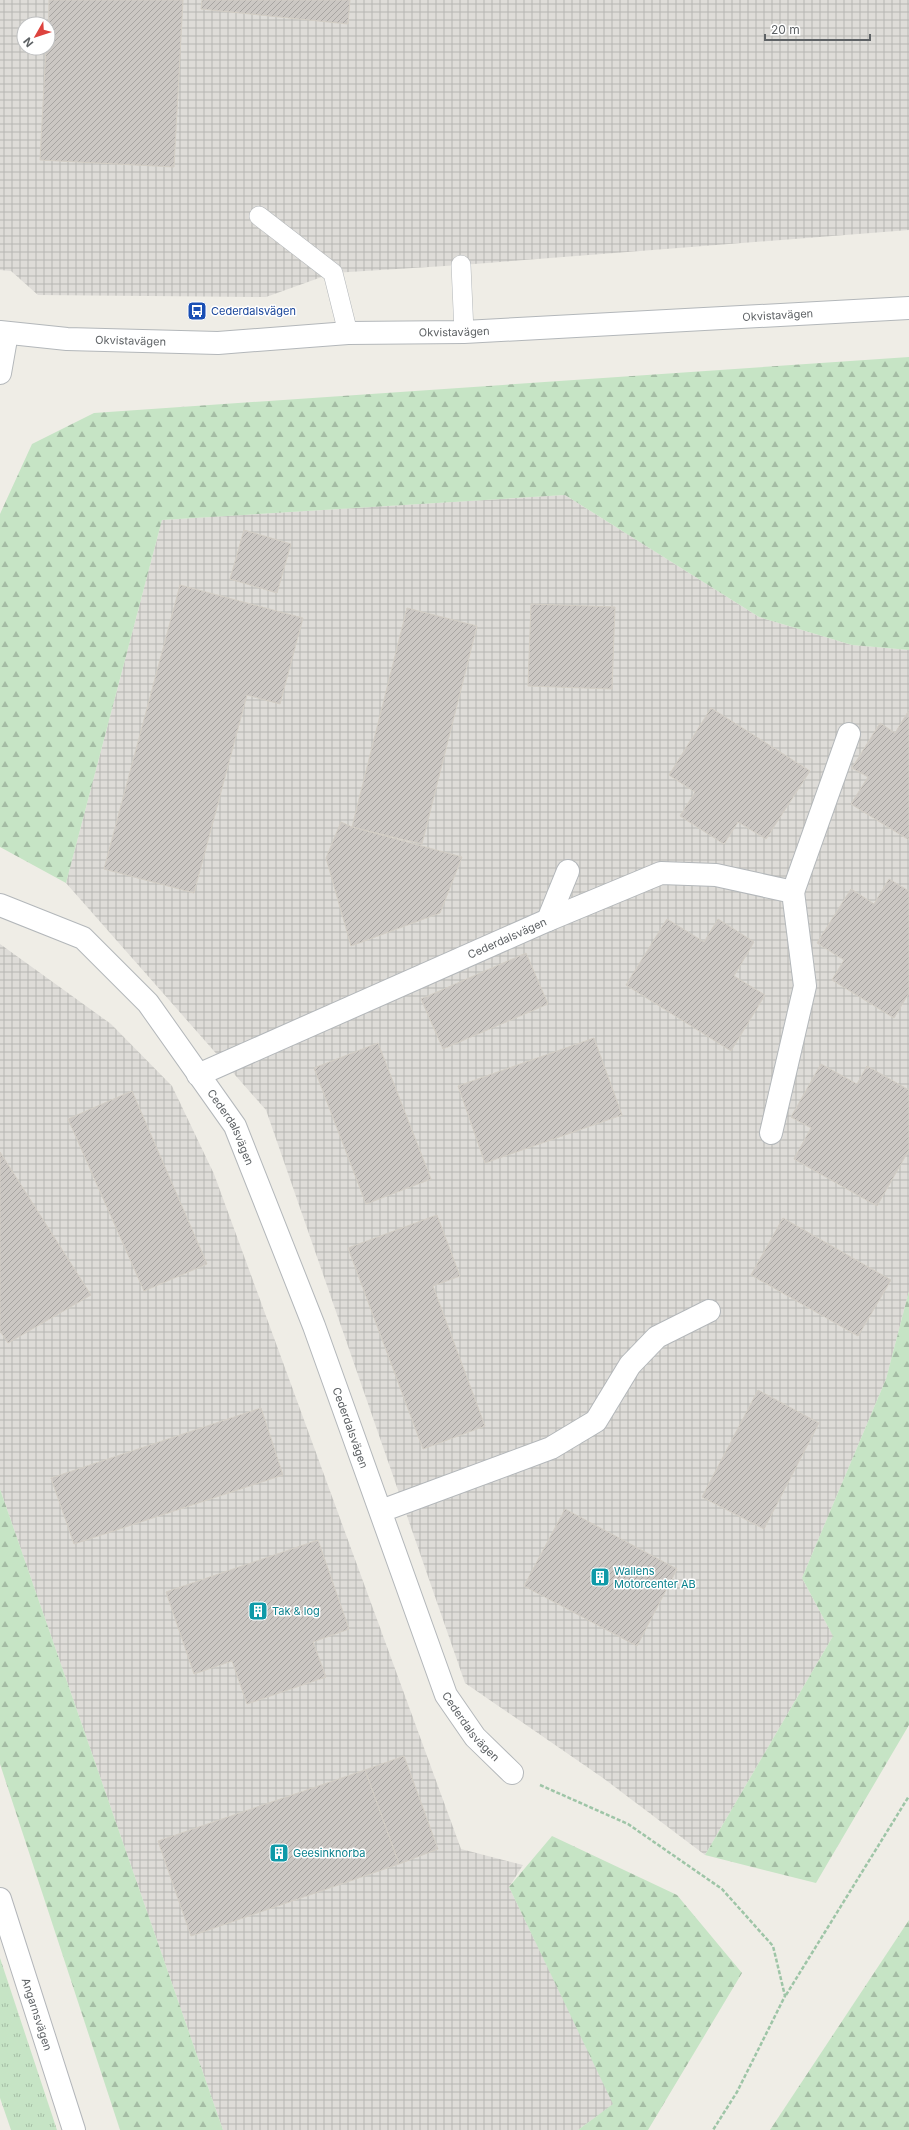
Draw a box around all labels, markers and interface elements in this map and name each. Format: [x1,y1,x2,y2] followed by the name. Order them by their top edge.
[16,16,56,56] north arrow
[765,16,870,42] scale bar
[771,22,800,37] text: 20 m
[20,35,36,50] text: N
[186,300,208,322] bus stop icon: Cederdalsvägen
[211,304,296,318] place label: Cederdalsvägen
[742,306,813,324] street label: Okvistavägen
[419,324,490,339] street label: Okvistavägen
[95,333,166,349] street label: Okvistavägen
[465,915,549,962] street label: Cederdalsvägen
[204,1087,257,1167] street label: Cederdalsvägen
[329,1385,371,1470] street label: Cederdalsvägen
[614,1564,696,1591] place label: Wallens Motorcenter AB
[589,1566,611,1588] building icon: Wallens Motorcenter AB
[247,1600,269,1622] building icon: Tak & log
[272,1604,320,1618] place label: Tak & log
[439,1689,503,1764] street label: Cederdalsvägen
[268,1842,290,1864] building icon: Geesinknorba
[293,1846,365,1860] place label: Geesinknorba
[19,1976,55,2052] street label: Angarnsvägen

